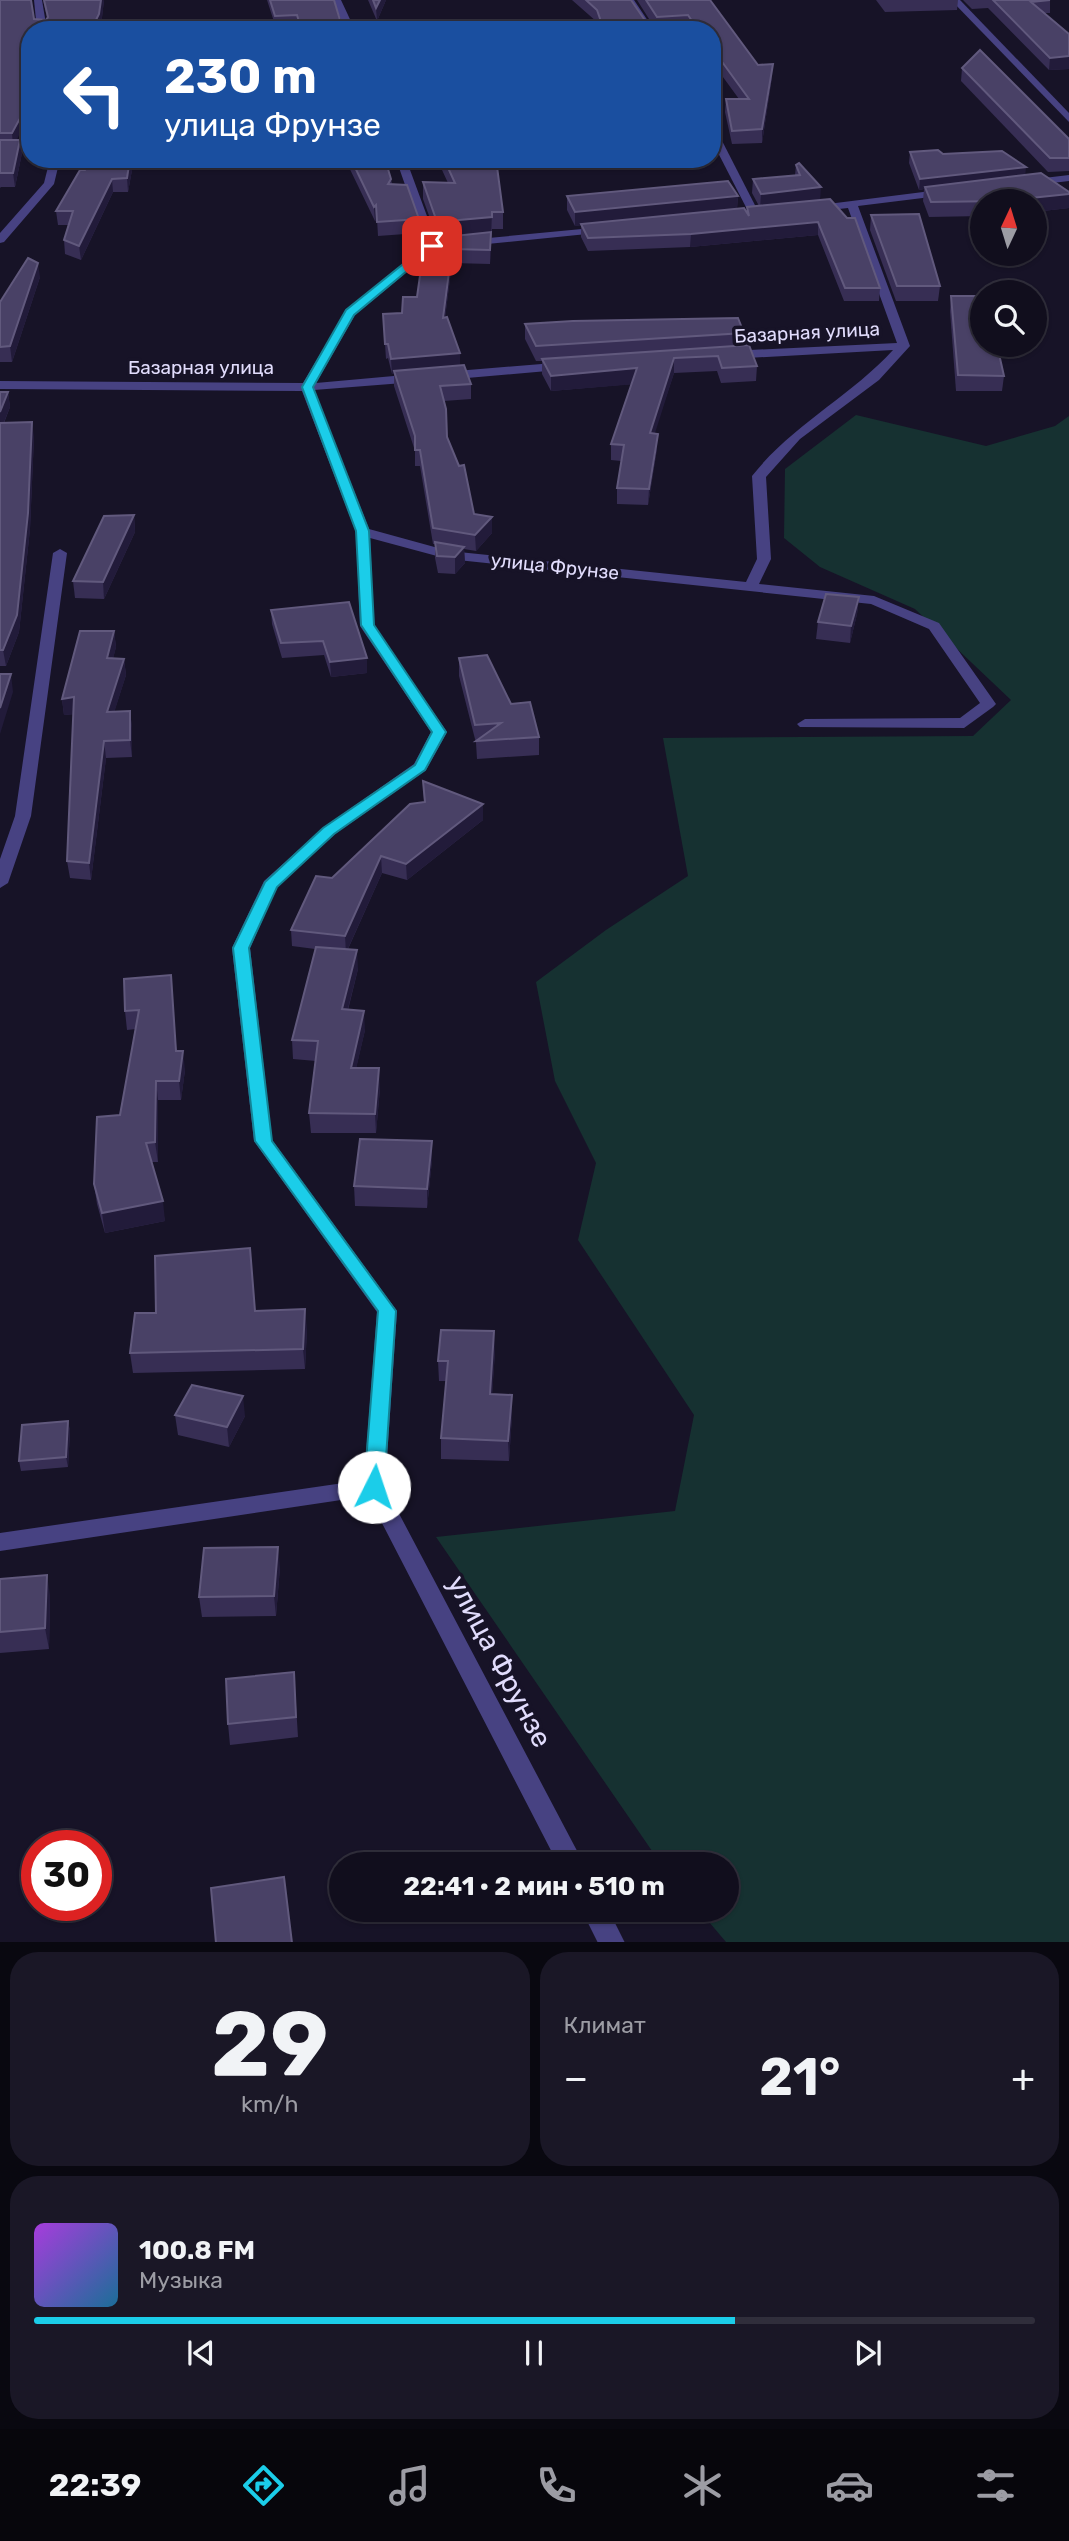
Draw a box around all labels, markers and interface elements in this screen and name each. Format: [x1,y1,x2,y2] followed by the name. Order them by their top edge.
[164,47,317,105] text: 230 m
[49,49,140,140] icon: left
[164,106,381,144] text: улица Фрунзе
[970,189,1046,266] north arrow
[970,189,1047,357] map controls
[402,216,462,276] pin
[413,227,451,265] icon: arrive
[970,280,1047,357] button: search
[734,317,880,348] street label: Базарная улица
[128,356,274,379] street label: Базарная улица
[490,548,620,585] street label: улица Фрунзе
[337,1450,411,1524] position arrow
[440,1570,559,1753] street label: улица Фрунзе
[21,1830,112,1921] speed limit sign: 30
[403,1871,665,1902] text: 22:41 · 2 мин · 510 m
[211,1990,328,2098] text: 29
[564,2011,646,2039] text: Климат
[759,2046,840,2108] text: 21°
[564,2055,588,2101] text: −
[1011,2055,1035,2101] text: +
[241,2090,298,2118] text: km/h
[139,2235,255,2266] text: 100.8 FM
[139,2266,223,2294] text: Музыка
[182,2334,220,2372] icon: previous
[515,2334,553,2372] icon: pause
[849,2334,887,2372] icon: next
[239,2461,288,2510] icon: directions
[385,2461,434,2510] icon: music
[532,2461,581,2510] icon: phone
[678,2461,727,2510] icon: climate
[825,2461,874,2510] icon: car
[971,2461,1020,2510] icon: filters
[49,2466,141,2504] text: 22:39

